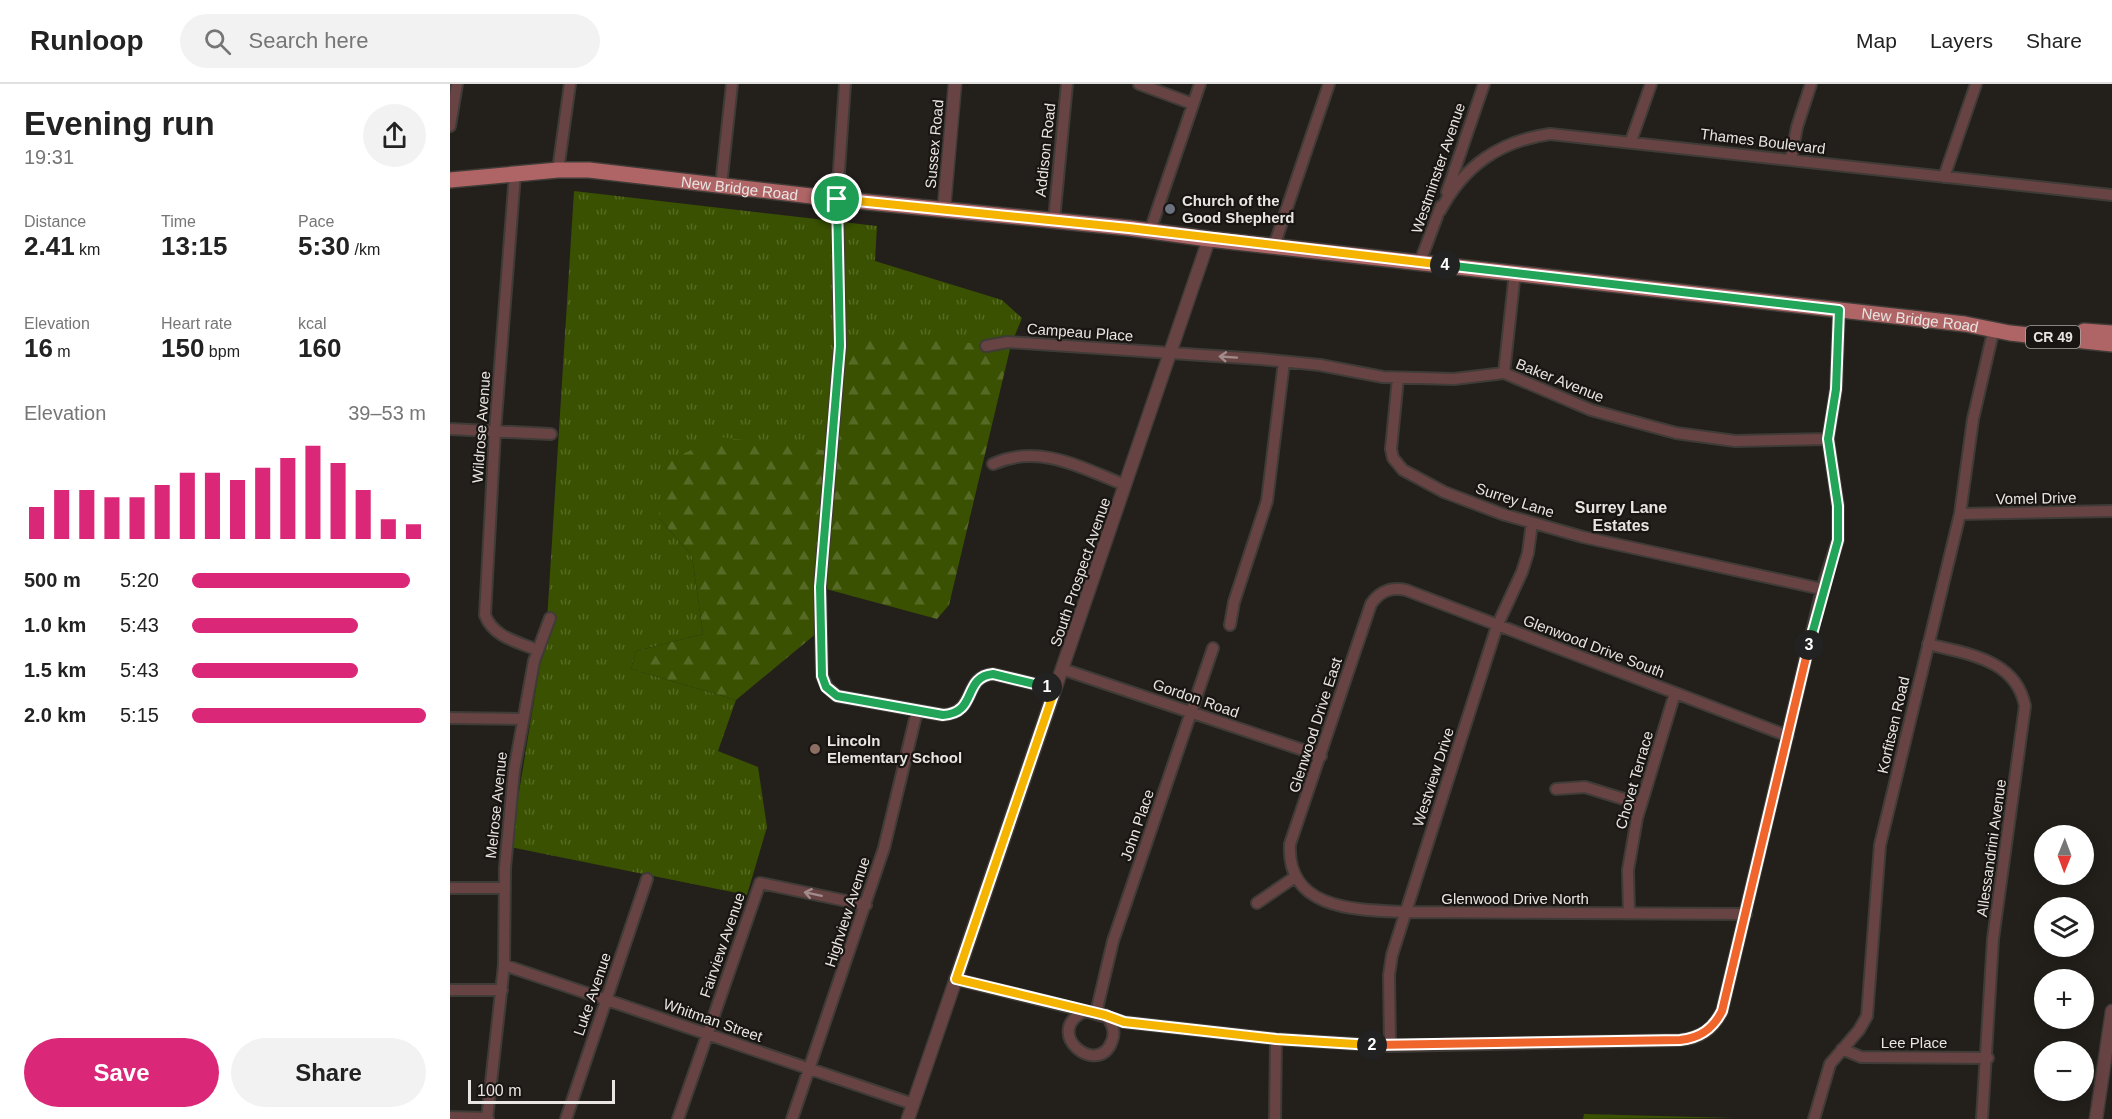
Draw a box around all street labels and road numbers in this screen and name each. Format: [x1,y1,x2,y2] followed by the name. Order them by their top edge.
[922,99,946,189] street label: Sussex Road
[1408,100,1468,236] street label: Westminster Avenue
[1032,102,1058,198] street label: Addison Road
[1699,125,1827,157] street label: Thames Boulevard
[680,172,799,203] street label: New Bridge Road
[1861,304,1980,335] street label: New Bridge Road
[1026,320,1134,344] street label: Campeau Place
[2026,326,2080,348] road number: CR 49
[1514,355,1606,405] street label: Baker Avenue
[469,370,493,484] street label: Wildrose Avenue
[1474,479,1556,521] street label: Surrey Lane
[1995,489,2077,507] street label: Vomel Drive
[1046,495,1114,649] street label: South Prospect Avenue
[1521,611,1667,681] street label: Glenwood Drive South
[1285,655,1345,795] street label: Glenwood Drive East
[1151,675,1241,721] street label: Gordon Road
[1874,675,1912,775] street label: Korfitsen Road
[1409,725,1457,829] street label: Westview Drive
[1612,729,1656,831] street label: Chovet Terrace
[482,751,510,859] street label: Melrose Avenue
[1973,778,2009,918] street label: Allessandrini Avenue
[1117,787,1157,863] street label: John Place
[821,855,873,969] street label: Highview Avenue
[696,890,748,1000] street label: Fairview Avenue
[1441,890,1589,907] street label: Glenwood Drive North
[570,950,614,1038] street label: Luke Avenue
[661,995,765,1045] street label: Whitman Street
[1881,1034,1947,1051] street label: Lee Place

